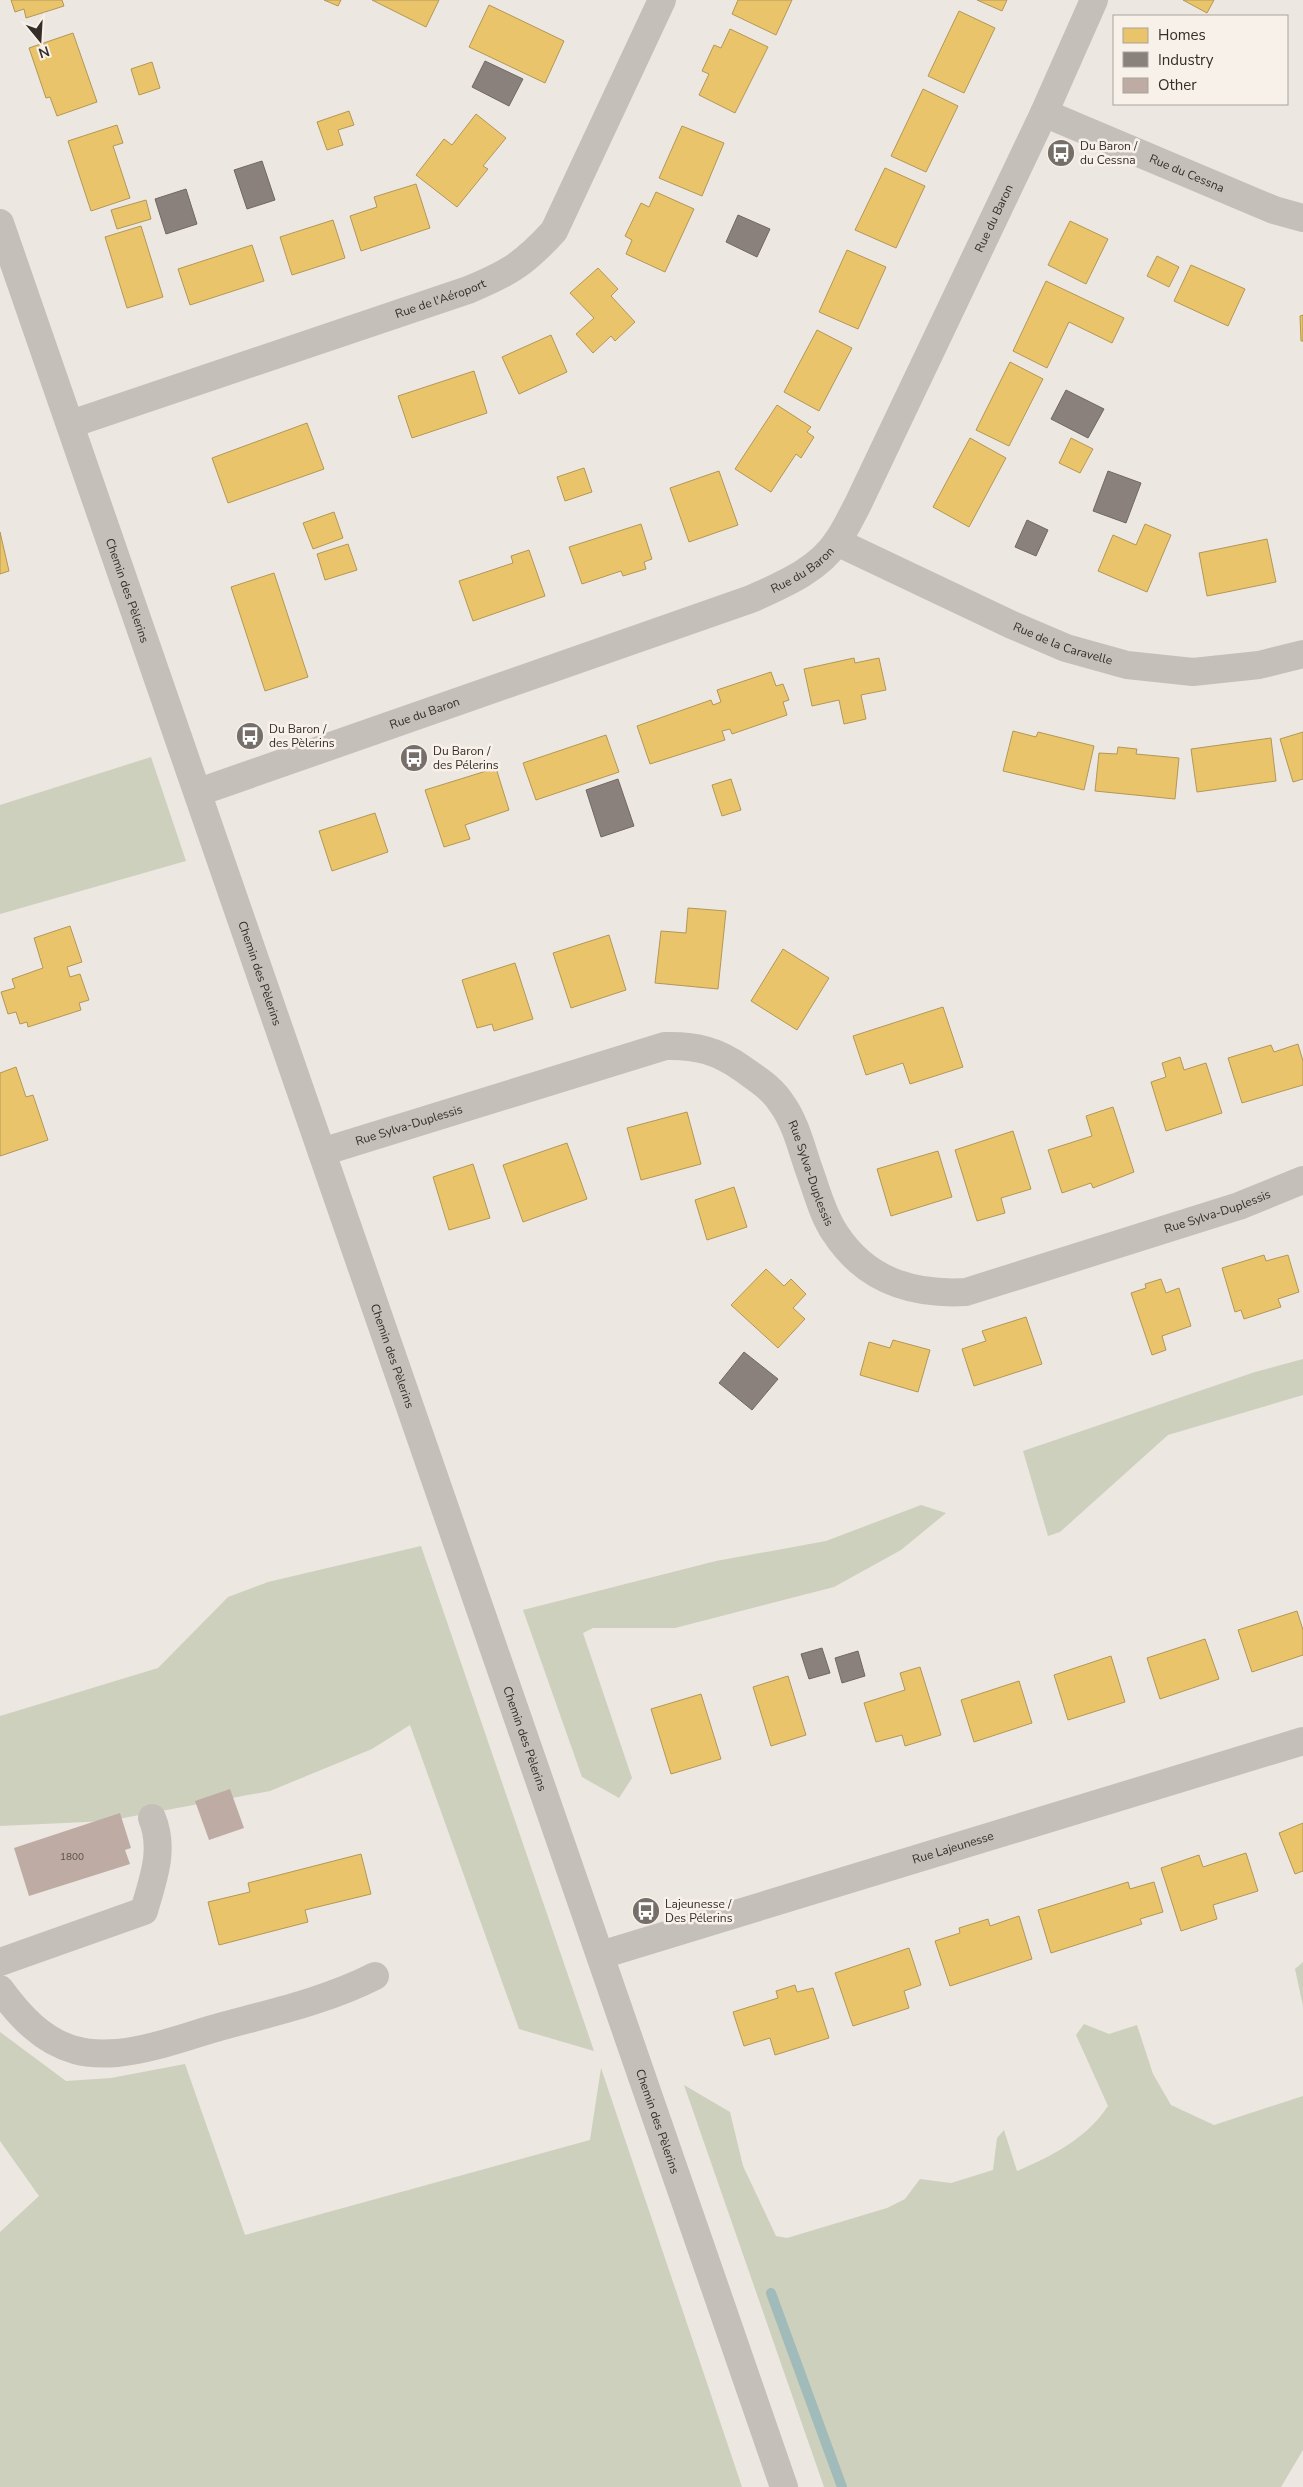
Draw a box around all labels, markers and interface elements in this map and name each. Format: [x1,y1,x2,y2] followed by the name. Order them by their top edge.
[15,15,65,65] north arrow
[1113,15,1288,105] legend
[1158,25,1206,45] text: Homes
[36,41,52,63] text: N
[1158,50,1214,70] text: Industry
[1158,75,1197,95] text: Other
[1046,138,1076,168] bus stop icon: Du Baron / du Cessna
[1080,138,1138,168] place label: Du Baron / du Cessna
[1147,150,1227,196] street label: Rue du Cessna
[971,182,1017,255] street label: Rue du Baron
[393,275,489,322] street label: Rue de l'Aéroport
[102,536,153,645] street label: Chemin des Pèlerins
[768,543,838,597] street label: Rue du Baron
[1011,618,1114,669] street label: Rue de la Caravelle
[387,693,462,733] street label: Rue du Baron
[235,721,265,751] bus stop icon: Du Baron / des Pèlerins
[269,721,335,751] place label: Du Baron / des Pèlerins
[399,743,429,773] bus stop icon: Du Baron / des Pélerins
[433,743,499,773] place label: Du Baron / des Pélerins
[234,919,285,1028] street label: Chemin des Pèlerins
[353,1101,465,1149] street label: Rue Sylva-Duplessis
[784,1118,837,1229] street label: Rue Sylva-Duplessis
[1162,1186,1273,1237] street label: Rue Sylva-Duplessis
[367,1301,418,1411] street label: Chemin des Pèlerins
[499,1684,550,1793] street label: Chemin des Pèlerins
[910,1828,996,1868] street label: Rue Lajeunesse
[60,1850,84,1864] house number: 1800
[631,1896,661,1926] bus stop icon: Lajeunesse / Des Pélerins
[665,1896,733,1926] place label: Lajeunesse / Des Pélerins
[632,2067,683,2176] street label: Chemin des Pèlerins

